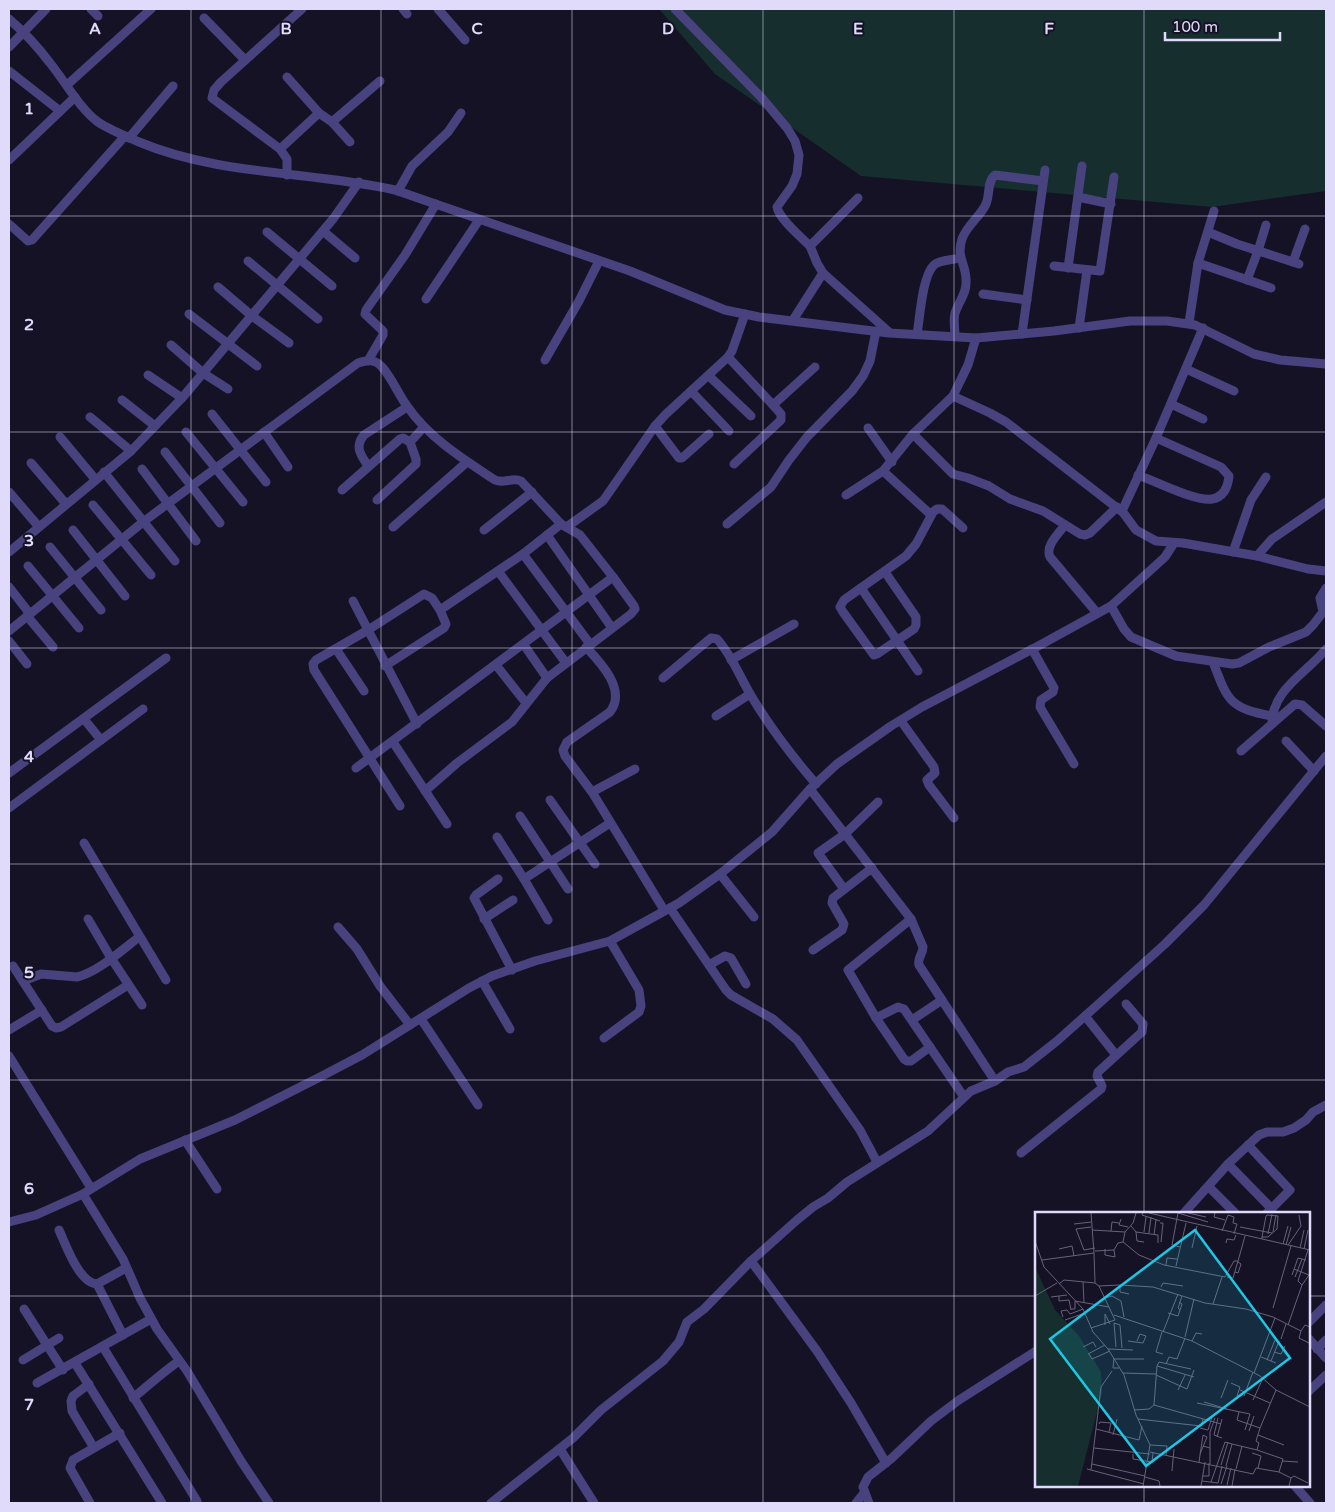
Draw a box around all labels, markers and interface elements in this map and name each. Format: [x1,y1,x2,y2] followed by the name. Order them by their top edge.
[1165,10,1280,42] scale bar
[1172,18,1218,36] text: 100 m
[89,19,101,39] text: A
[280,19,292,39] text: B
[471,19,483,39] text: C
[662,19,674,39] text: D
[853,19,863,39] text: E
[1044,19,1054,39] text: F
[24,99,34,119] text: 1
[24,315,34,335] text: 2
[24,531,34,551] text: 3
[24,747,34,767] text: 4
[24,963,34,983] text: 5
[24,1179,34,1199] text: 6
[1035,1212,1310,1487] inset map
[24,1395,34,1415] text: 7

